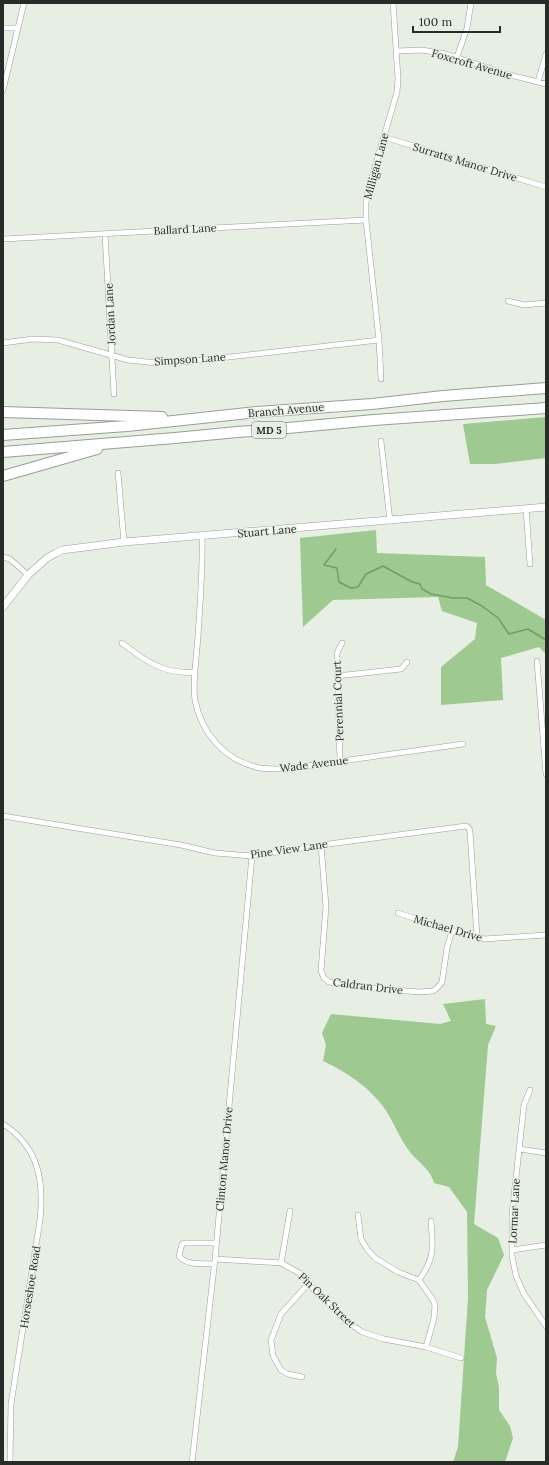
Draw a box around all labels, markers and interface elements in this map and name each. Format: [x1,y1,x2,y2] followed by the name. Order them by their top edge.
[413,8,500,34] scale bar
[419,14,452,29] text: 100 m
[430,46,514,82] street label: Foxcroft Avenue
[360,131,392,201] street label: Milligan Lane
[411,139,519,185] street label: Surratts Manor Drive
[153,220,217,238] street label: Ballard Lane
[101,283,119,346] street label: Jordan Lane
[154,350,226,368] street label: Simpson Lane
[247,400,325,420] street label: Branch Avenue
[252,422,286,438] road number: MD 5
[237,521,297,541] street label: Stuart Lane
[330,660,346,742] street label: Perennial Court
[279,753,349,775] street label: Wade Avenue
[249,837,329,861] street label: Pine View Lane
[412,912,484,944] street label: Michael Drive
[332,975,404,997] street label: Caldran Drive
[212,1106,236,1212] street label: Clinton Manor Drive
[505,1178,523,1244] street label: Lormar Lane
[17,1244,43,1329] street label: Horseshoe Road
[296,1269,359,1331] street label: Pin Oak Street

